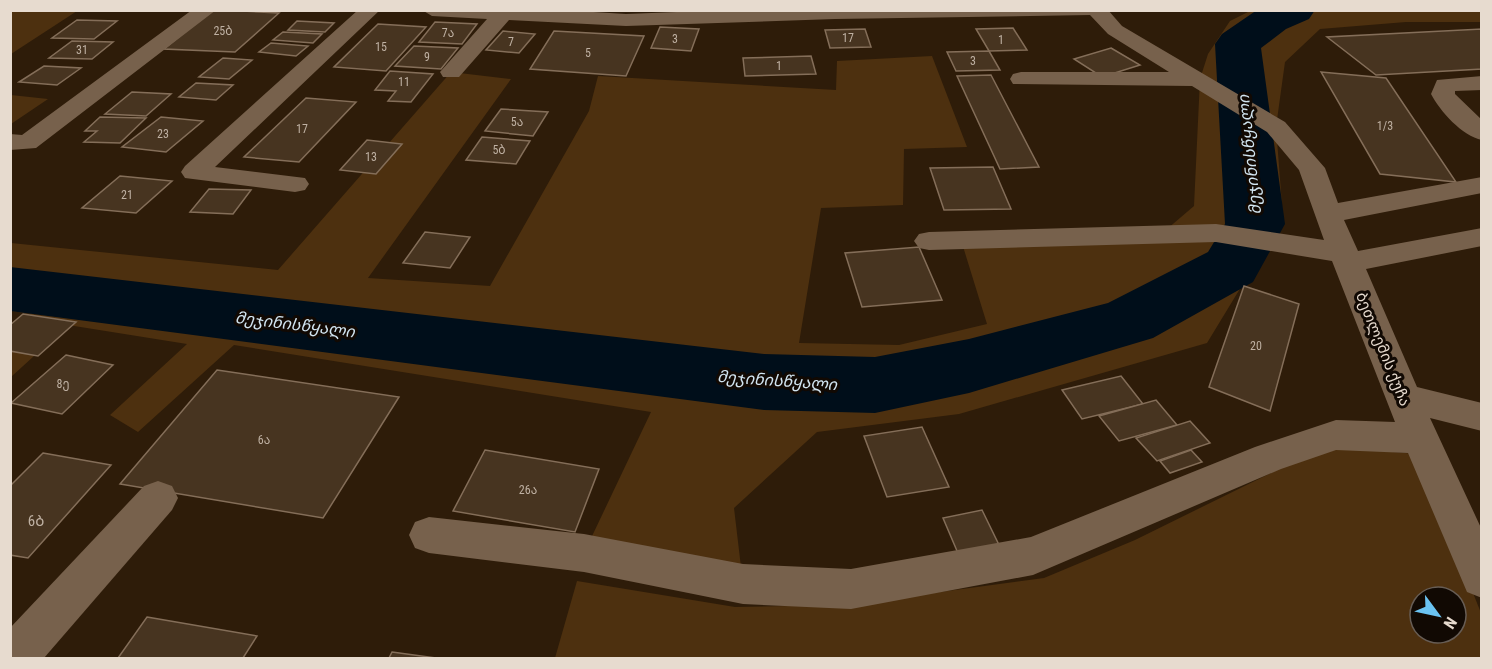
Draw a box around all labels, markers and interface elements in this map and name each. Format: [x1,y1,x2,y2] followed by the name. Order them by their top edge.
[213,24,233,38] house number: 25ბ
[442,26,454,40] house number: 7ა
[842,31,854,45] house number: 17
[672,32,678,46] house number: 3
[998,33,1004,47] house number: 1
[508,35,514,49] house number: 7
[375,40,387,54] house number: 15
[76,43,88,57] house number: 31
[585,46,591,60] house number: 5
[424,50,430,64] house number: 9
[970,54,976,68] house number: 3
[776,59,782,73] house number: 1
[398,75,410,89] house number: 11
[1234,93,1265,216] water label: მეჯინისწყალი
[511,115,523,129] house number: 5ა
[1377,119,1393,133] house number: 1/3
[296,122,308,136] house number: 17
[157,127,169,141] house number: 23
[492,143,506,157] house number: 5ბ
[365,150,377,164] house number: 13
[121,188,133,202] house number: 21
[1352,289,1414,409] street label: ბეთლემის ქუჩა
[234,308,357,341] water label: მეჯინისწყალი
[1250,339,1262,353] house number: 20
[716,367,838,394] water label: მეჯინისწყალი
[57,377,69,391] house number: 8ე
[258,433,270,447] house number: 6ა
[519,483,537,497] house number: 26ა
[28,512,44,530] house number: 6ბ
[1408,585,1468,645] north arrow
[1440,614,1461,632] text: N

